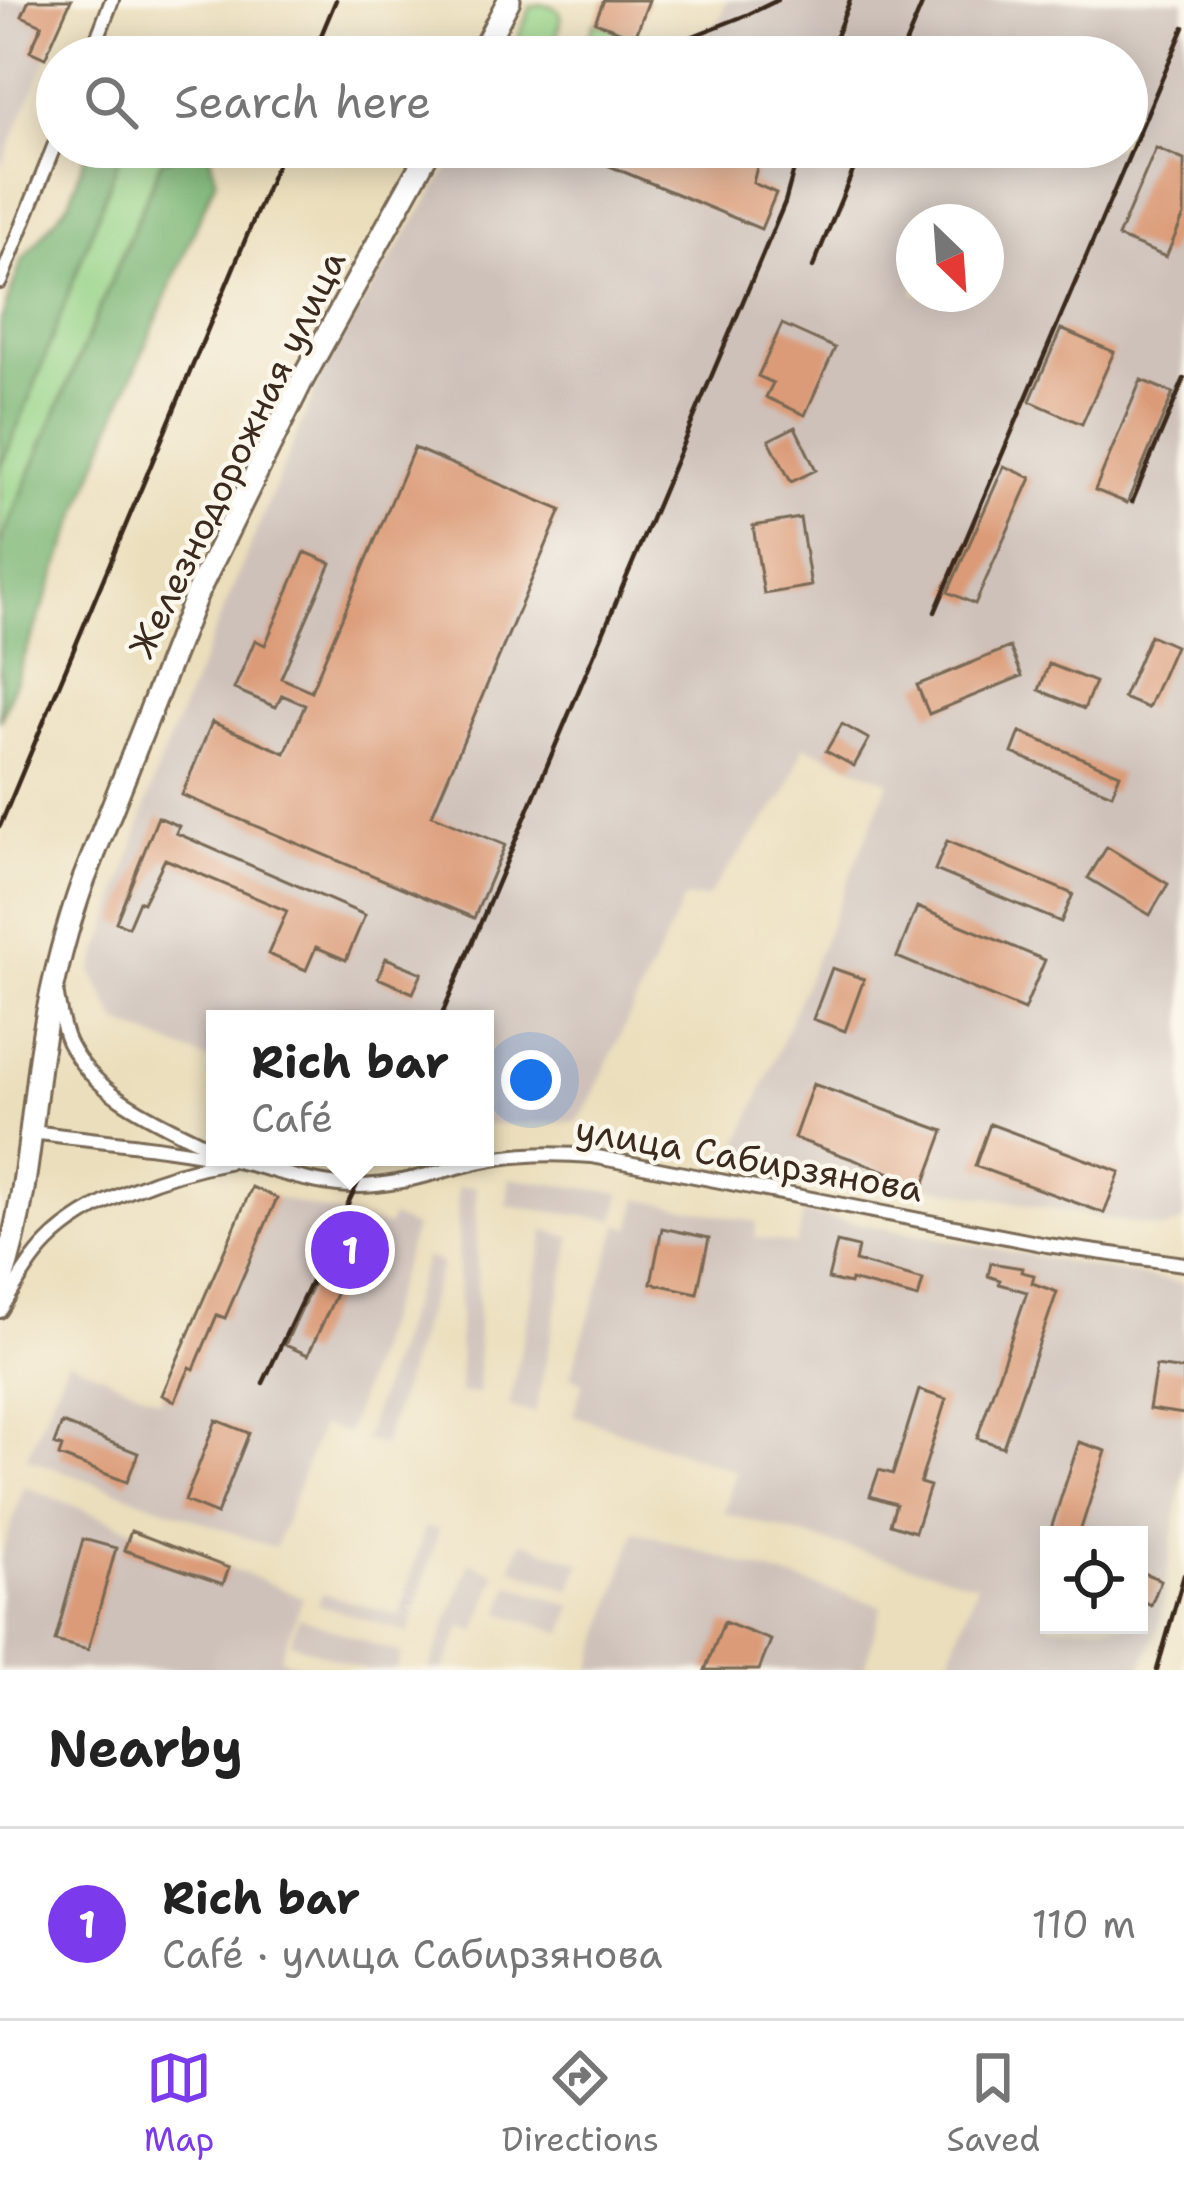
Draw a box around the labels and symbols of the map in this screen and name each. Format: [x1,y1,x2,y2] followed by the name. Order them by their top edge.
[896,204,1004,312] north arrow
[117,242,357,666] street label: Железнодорожная улица
[501,1050,561,1110] your location
[572,1104,926,1214] street label: улица Сабирзянова
[311,1205,389,1295] pin: 1

